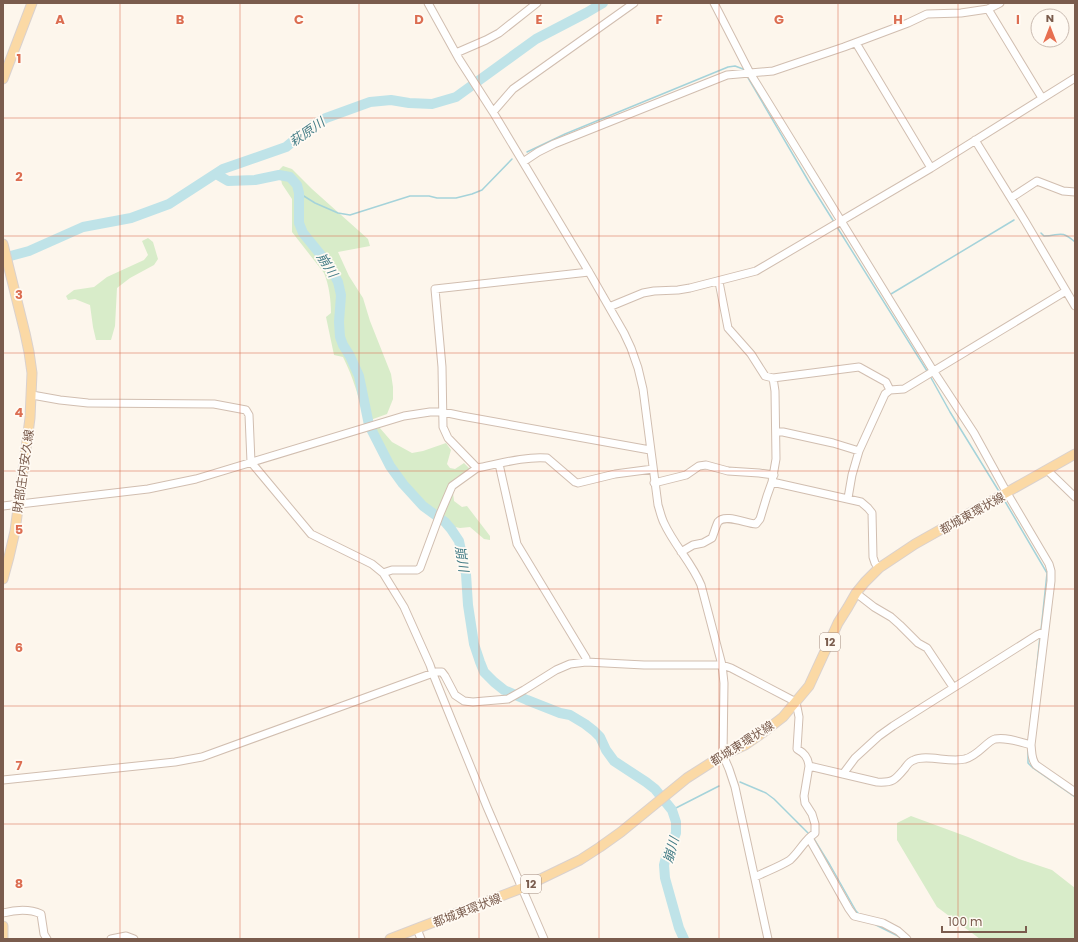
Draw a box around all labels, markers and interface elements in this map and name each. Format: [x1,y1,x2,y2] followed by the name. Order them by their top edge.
[1030,8,1070,48] north arrow
[55,10,65,29] text: A
[176,10,185,29] text: B
[294,10,304,29] text: C
[414,10,424,29] text: D
[535,10,543,29] text: E
[655,10,663,29] text: F
[774,10,784,29] text: G
[893,10,903,29] text: H
[1016,10,1020,29] text: I
[1046,10,1054,26] text: N
[17,49,21,68] text: 1
[286,112,330,151] water label: 萩原川
[15,167,23,186] text: 2
[312,249,343,283] water label: 崩川
[15,285,23,304] text: 3
[15,403,24,422] text: 4
[9,428,37,514] street label: 財部庄内安久線
[936,488,1008,538] street label: 都城東環状線
[15,520,23,539] text: 5
[451,545,474,575] water label: 崩川
[820,633,840,651] road number: 12
[15,638,23,657] text: 6
[707,717,777,769] street label: 都城東環状線
[16,756,23,775] text: 7
[658,833,684,865] water label: 崩川
[15,874,23,893] text: 8
[521,875,541,893] road number: 12
[430,889,504,931] street label: 都城東環状線
[942,908,1026,934] scale bar
[948,913,982,930] text: 100 m

